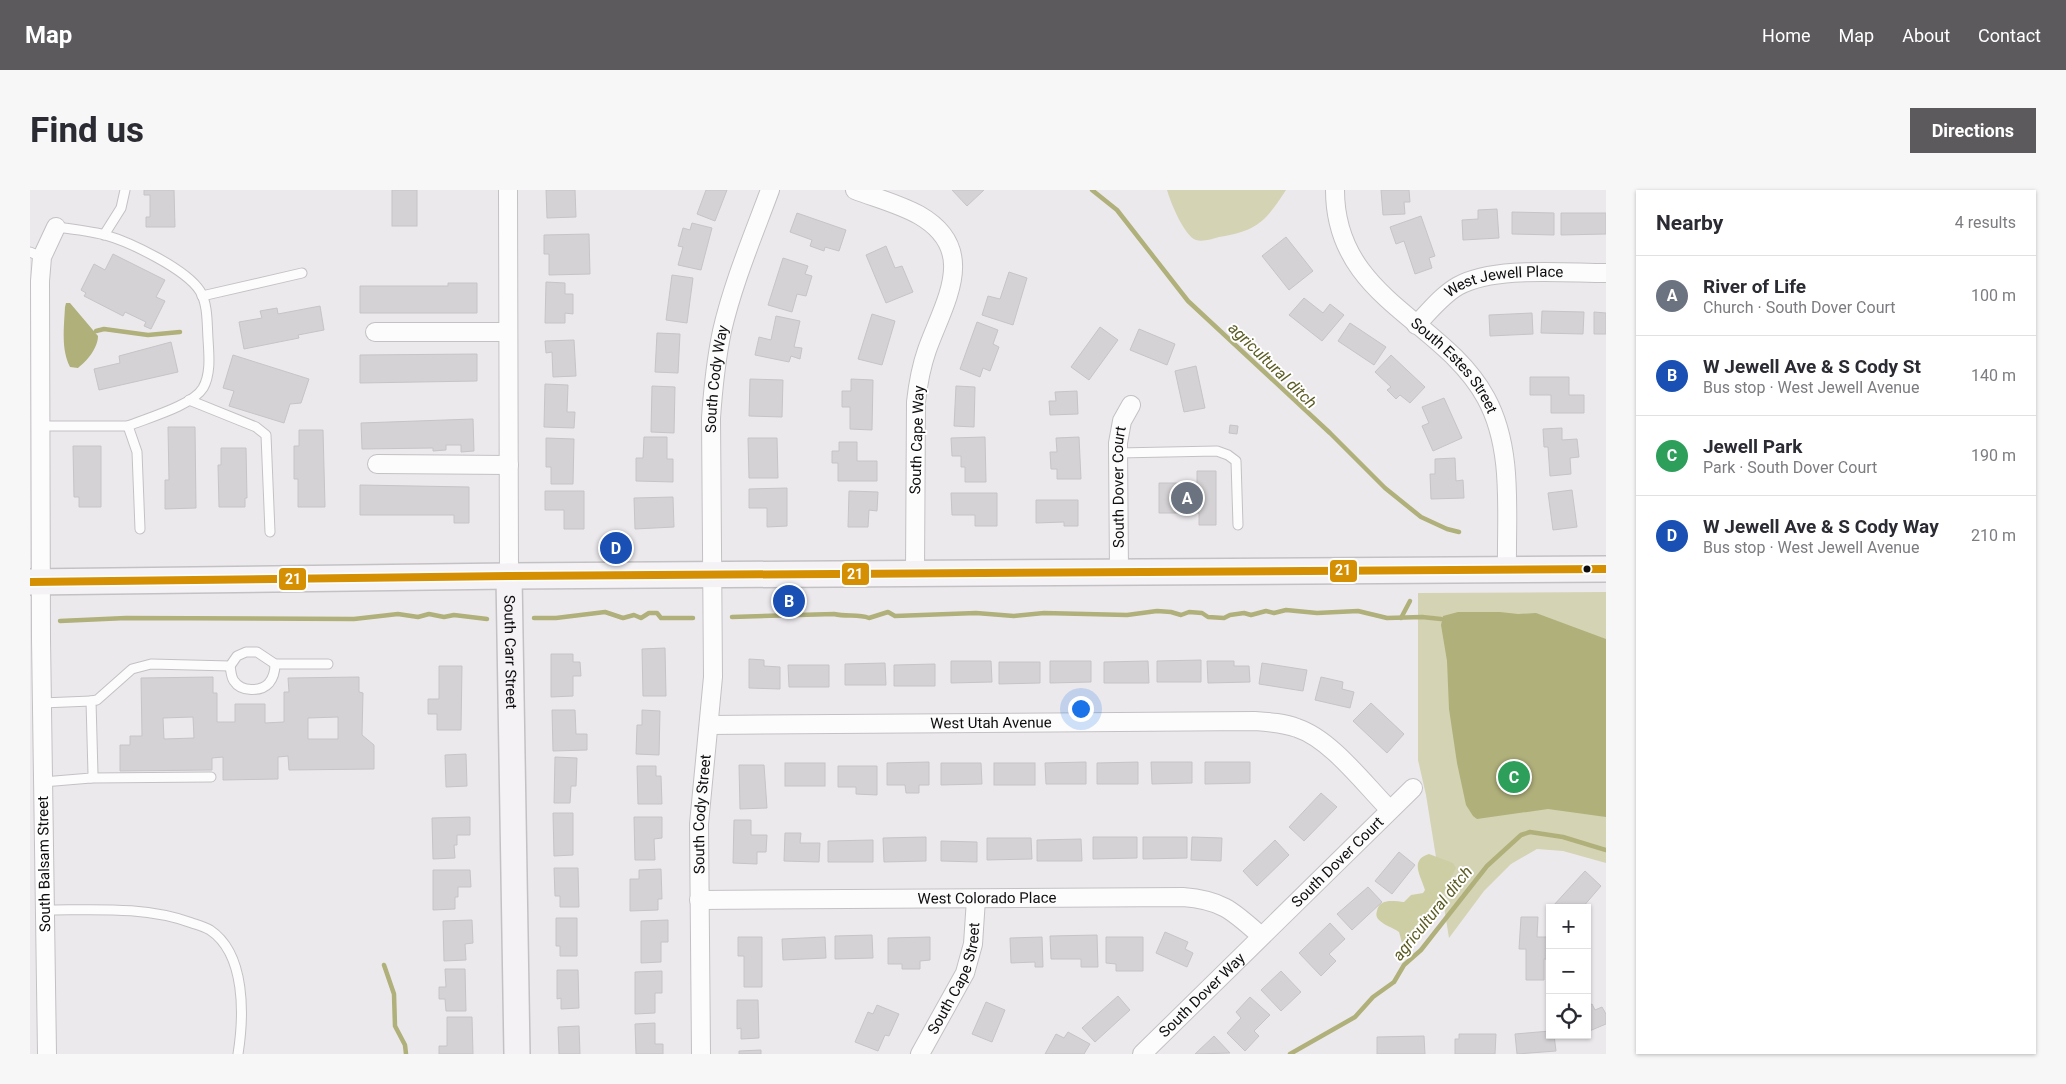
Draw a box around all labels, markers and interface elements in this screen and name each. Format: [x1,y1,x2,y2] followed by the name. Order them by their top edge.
[25,21,72,49] text: Map
[1762,25,1811,46] text: Home
[1839,25,1874,46] text: Map
[1902,25,1950,46] text: About
[1978,25,2041,46] text: Contact
[1910,108,2036,153] button: Directions
[30,110,144,151] text: Find us
[1656,211,1723,235] text: Nearby
[1955,213,2016,232] text: 4 results
[1441,263,1564,301] street label: West Jewell Place
[1703,275,1806,298] text: River of Life
[1667,286,1677,305] text: A
[1971,286,2016,305] text: 100 m
[1703,298,1896,317] text: Church · South Dover Court
[1407,314,1501,416] street label: South Estes Street
[1224,318,1321,412] water label: agricultural ditch
[702,323,732,433] street label: South Cody Way
[1703,355,1921,378] text: W Jewell Ave & S Cody St
[1667,366,1677,385] text: B
[1971,366,2016,385] text: 140 m
[1703,378,1919,397] text: Bus stop · West Jewell Avenue
[906,385,928,495] street label: South Cape Way
[1109,425,1130,548] street label: South Dover Court
[1703,435,1802,458] text: Jewell Park
[1667,446,1677,465] text: C
[1971,446,2016,465] text: 190 m
[1703,458,1877,477] text: Park · South Dover Court
[1171,479,1203,517] pin: A
[1703,515,1939,538] text: W Jewell Ave & S Cody Way
[1667,526,1677,545] text: D
[1971,526,2016,545] text: 210 m
[600,529,632,567] pin: D
[1703,538,1919,557] text: Bus stop · West Jewell Avenue
[1329,559,1358,583] line badge: 21
[841,562,870,586] line badge: 21
[1335,562,1351,578] text: 21
[1582,564,1592,574] unlabelled marker
[847,566,863,582] text: 21
[278,567,307,591] line badge: 21
[285,571,301,587] text: 21
[773,582,805,620] pin: B
[500,595,520,709] street label: South Carr Street
[1068,696,1094,722] your location
[930,713,1052,732] street label: West Utah Avenue
[690,753,715,874] street label: South Cody Street
[1498,758,1530,796] pin: C
[34,796,54,932] street label: South Balsam Street
[1288,813,1387,911] street label: South Dover Court
[1389,862,1476,964] water label: agricultural ditch
[918,889,1057,908] street label: West Colorado Place
[1546,904,1591,1039] map controls
[1546,904,1591,949] button: +
[924,922,983,1038] street label: South Cape Street
[1155,949,1249,1041] street label: South Dover Way
[1546,949,1591,994] button: −
[1546,994,1591,1039] button: locate

